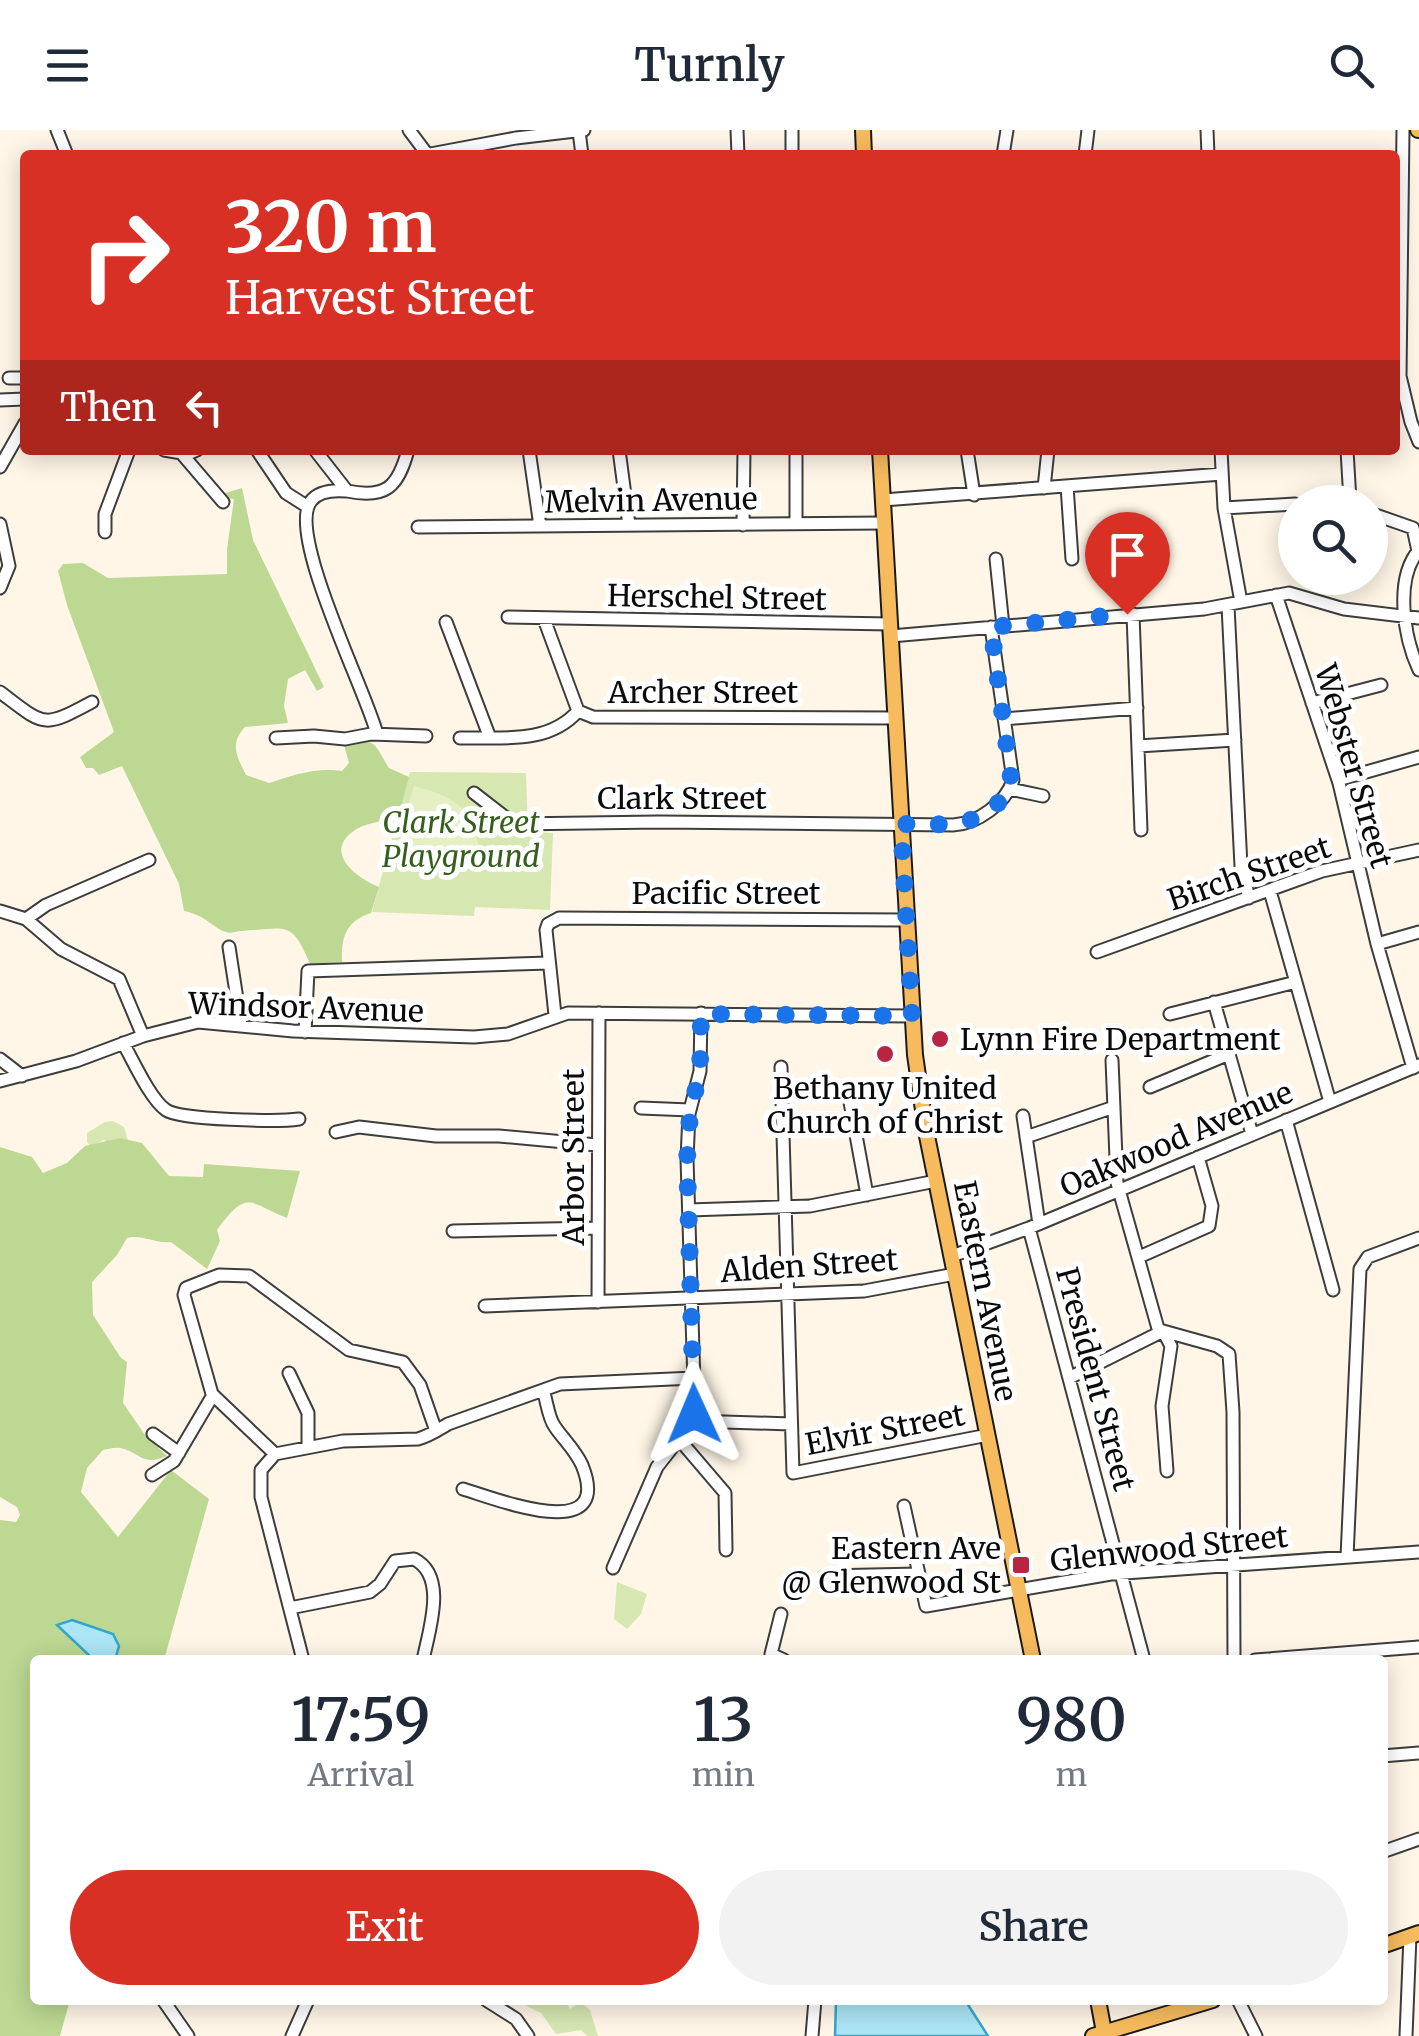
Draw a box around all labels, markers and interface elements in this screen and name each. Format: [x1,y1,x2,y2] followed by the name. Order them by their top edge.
[634,37,785,93] text: Turnly
[40,38,95,93] icon: menu
[1324,38,1379,93] icon: search
[225,183,437,271] text: 320 m
[60,190,190,320] icon: right
[225,270,534,326] text: Harvest Street
[177,380,232,435] icon: left
[60,384,157,431] text: Then
[544,479,758,521] street label: Melvin Avenue
[1278,485,1388,595] map controls
[1278,485,1388,595] button: search
[1085,512,1170,615] pin
[1100,527,1155,582] icon: arrive
[607,576,827,618] street label: Herschel Street
[1307,659,1401,872] street label: Webster Street
[607,673,799,711] street label: Archer Street
[597,779,767,817] street label: Clark Street
[382,803,540,875] park label: Clark Street Playground
[1163,827,1336,919] street label: Birch Street
[631,874,821,912] street label: Pacific Street
[187,984,424,1030] street label: Windsor Avenue
[960,1020,1281,1058] place label: Lynn Fire Department
[929,1028,951,1050] marker: Lynn Fire Department
[874,1043,896,1065] marker: Bethany United Church of Christ
[554,1068,592,1246] street label: Arbor Street
[767,1069,1003,1141] place label: Bethany United Church of Christ
[1054,1073,1298,1205] street label: Oakwood Avenue
[946,1178,1026,1404] street label: Eastern Avenue
[718,1240,899,1290] street label: Alden Street
[1048,1263,1144,1495] street label: President Street
[642,1362,746,1466] position arrow
[802,1395,968,1463] street label: Elvir Street
[1048,1517,1290,1579] street label: Glenwood Street
[781,1529,1001,1601] place label: Eastern Ave @ Glenwood St
[1010,1554,1032,1576] marker: Eastern Ave @ Glenwood St
[291,1682,431,1757] text: 17:59
[693,1682,753,1757] text: 13
[1016,1682,1127,1757] text: 980
[307,1755,414,1795] text: Arrival
[692,1755,755,1795] text: min
[1056,1755,1087,1795] text: m
[70,1870,699,1985] button: Exit
[719,1870,1348,1985] button: Share

